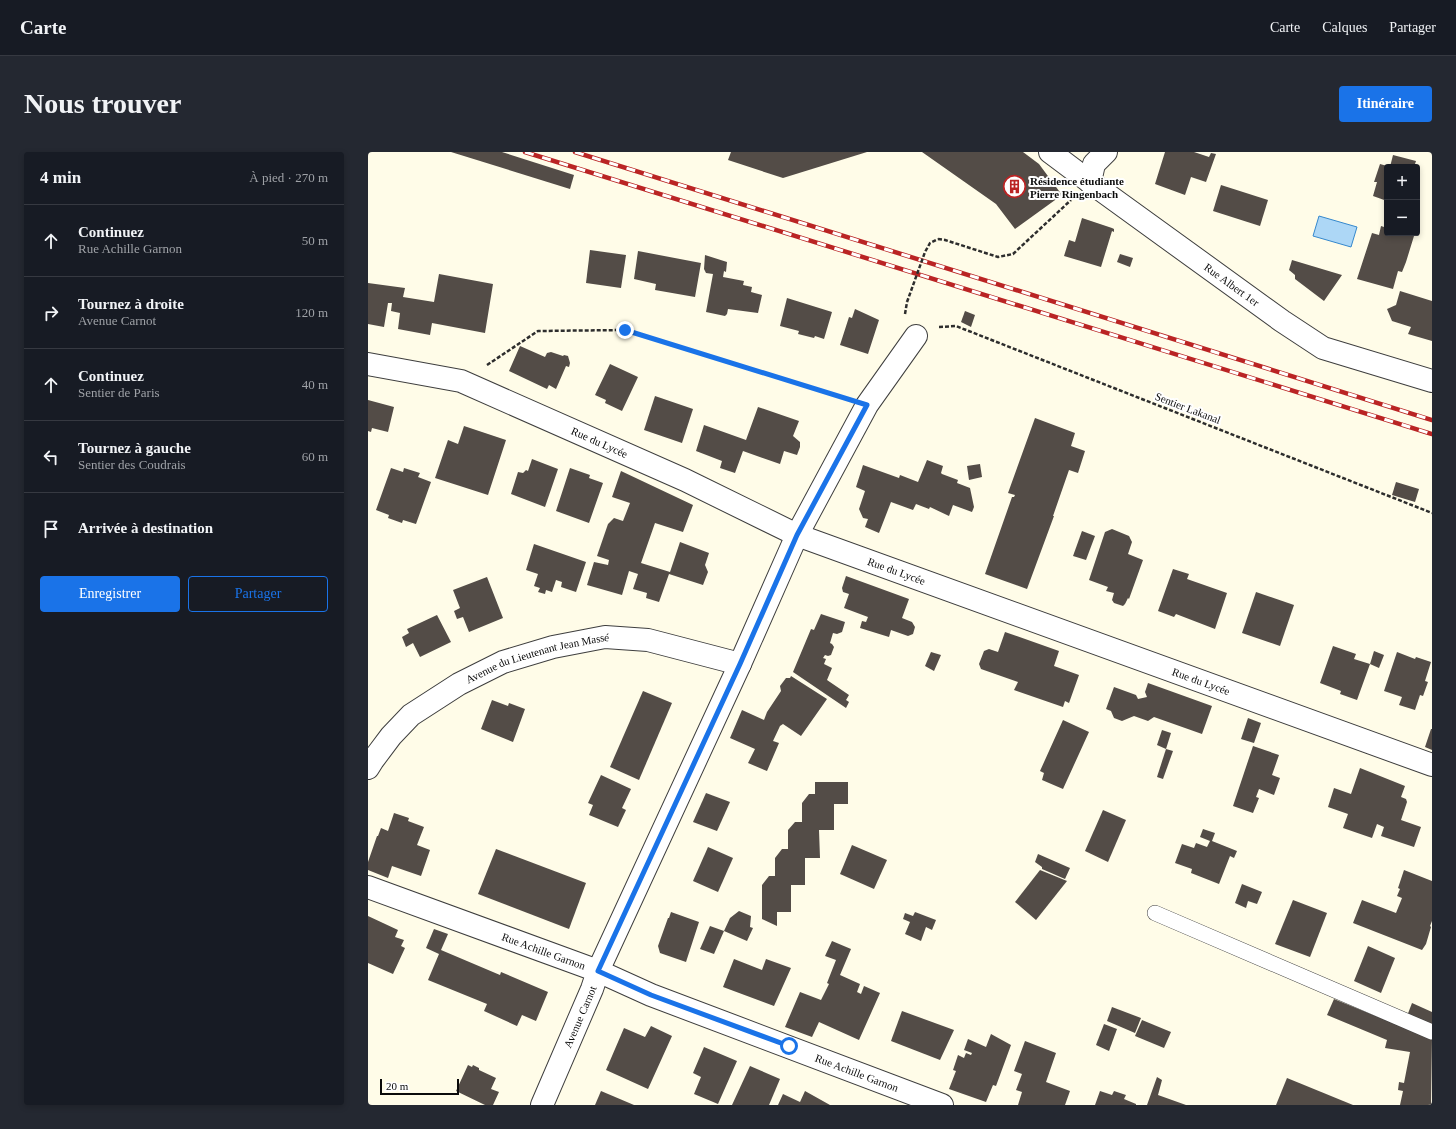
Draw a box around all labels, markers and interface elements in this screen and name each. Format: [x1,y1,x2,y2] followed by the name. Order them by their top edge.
[20,17,66,38] text: Carte
[1270,20,1300,35] text: Carte
[1322,20,1367,35] text: Calques
[1389,20,1436,35] text: Partager
[1339,86,1432,122] button: Itinéraire
[24,88,181,119] text: Nous trouver
[1384,164,1420,236] map controls
[1384,164,1420,200] button: +
[40,168,81,187] text: 4 min
[249,170,328,185] text: À pied · 270 m
[1001,174,1027,200] building icon: Résidence étudiante Pierre Ringenbach
[1030,175,1124,200] place label: Résidence étudiante Pierre Ringenbach
[1384,200,1420,236] button: −
[78,224,144,240] text: Continuez
[40,230,62,252] icon: ahead
[302,233,328,248] text: 50 m
[78,241,182,256] text: Rue Achille Garnon
[1202,261,1262,309] street label: Rue Albert 1er
[78,296,184,312] text: Tournez à droite
[40,302,62,324] icon: right
[295,305,328,320] text: 120 m
[78,313,156,328] text: Avenue Carnot
[616,321,634,339] route end
[78,368,144,384] text: Continuez
[40,374,62,396] icon: ahead
[302,377,328,392] text: 40 m
[78,385,160,400] text: Sentier de Paris
[1153,390,1223,426] street label: Sentier Lakanal
[569,425,630,460] street label: Rue du Lycée
[78,440,191,456] text: Tournez à gauche
[40,446,62,468] icon: left
[302,449,328,464] text: 60 m
[78,457,186,472] text: Sentier des Coudrais
[40,518,62,540] icon: arrive
[78,520,213,536] text: Arrivée à destination
[866,555,927,587] street label: Rue du Lycée
[40,576,180,612] button: Enregistrer
[188,576,328,612] button: Partager
[464,631,610,686] street label: Avenue du Lieutenant Jean Massé
[1171,665,1232,697] street label: Rue du Lycée
[500,930,588,972] street label: Rue Achille Garnon
[561,984,599,1050] street label: Avenue Carnot
[780,1037,798,1055] route start
[813,1052,901,1094] street label: Rue Achille Garnon
[380,1077,459,1096] scale bar
[386,1080,408,1092] text: 20 m

